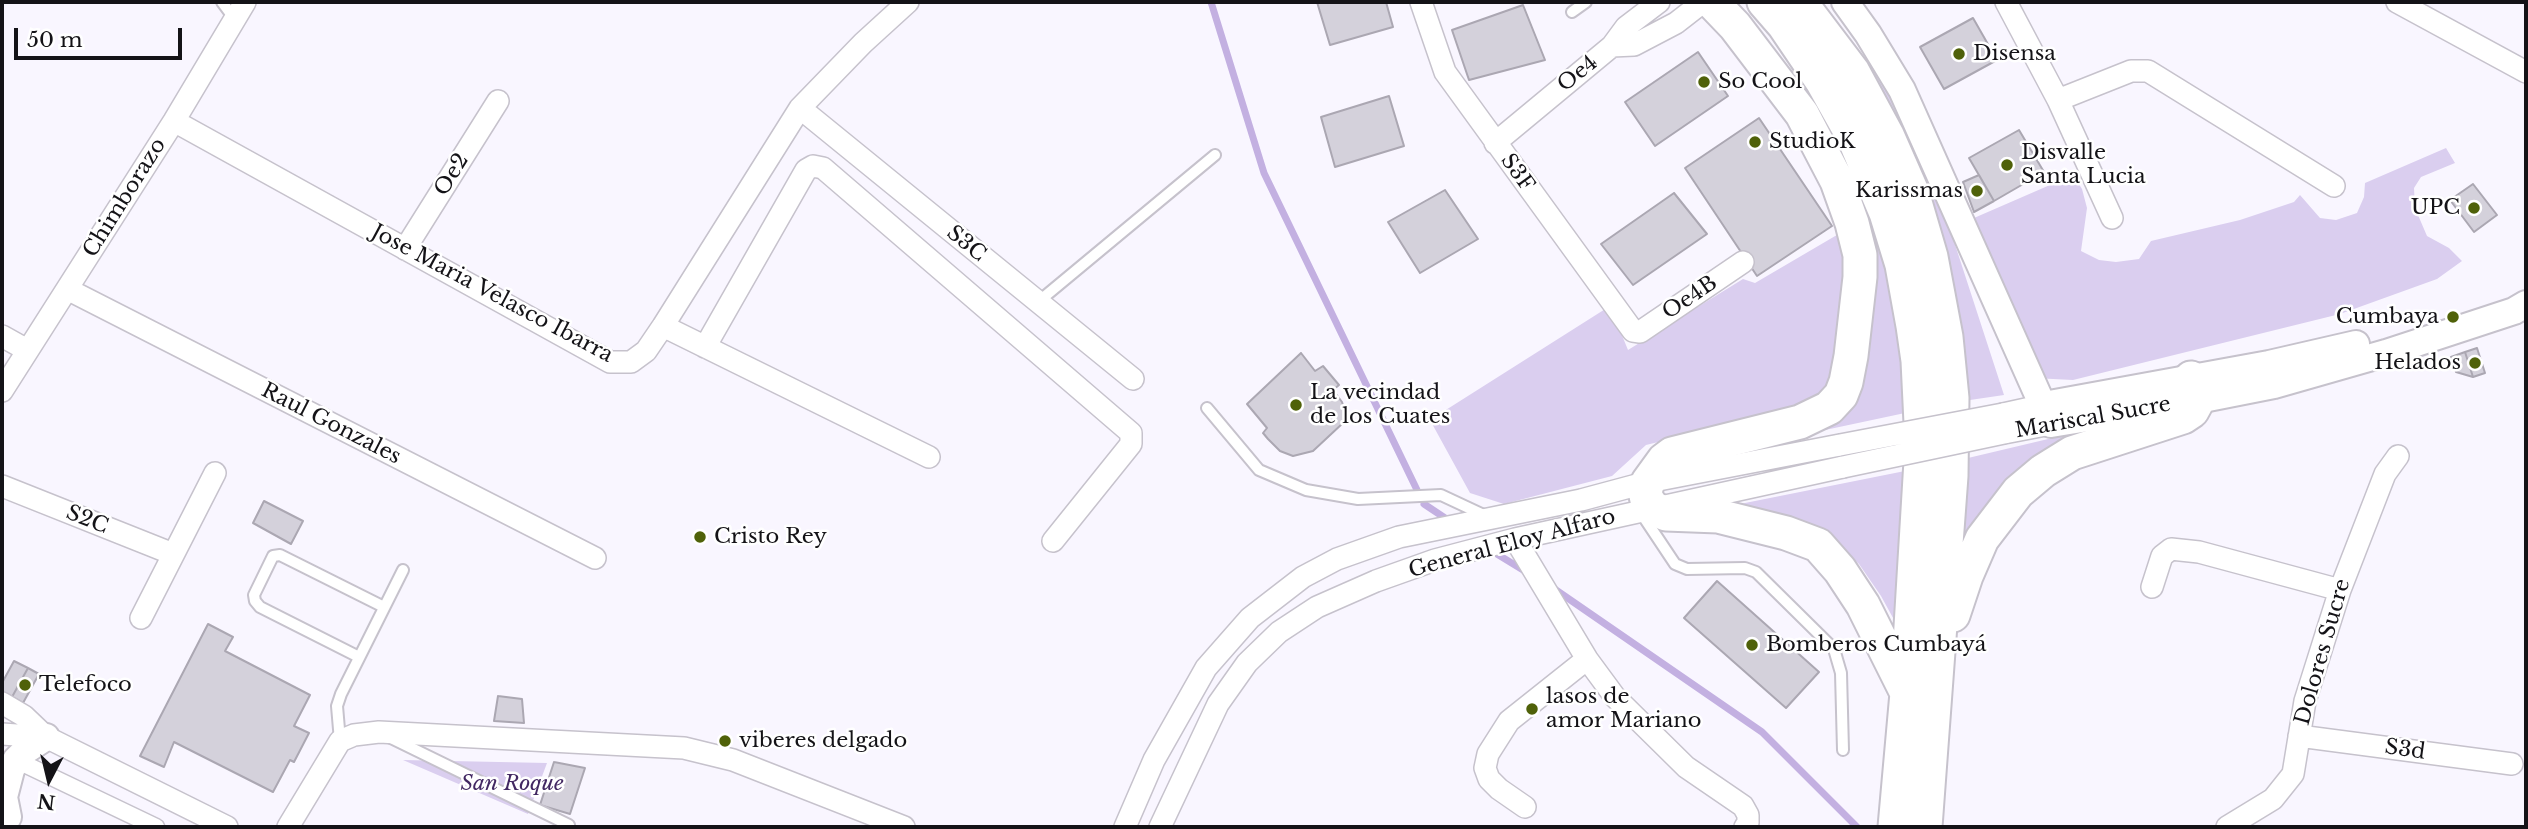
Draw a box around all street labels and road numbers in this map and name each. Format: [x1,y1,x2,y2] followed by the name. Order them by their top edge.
[1553,50,1603,98] street label: Oe4
[78,134,172,262] street label: Chimborazo
[429,149,475,201] street label: Oe2
[1495,149,1539,197] street label: S3F
[367,220,617,368] street label: Jose Maria Velasco Ibarra
[941,221,991,267] street label: S3C
[1658,271,1722,325] street label: Oe4B
[257,378,405,470] street label: Raul Gonzales
[2013,392,2173,444] street label: Mariscal Sucre
[62,500,112,540] street label: S2C
[1406,504,1618,584] street label: General Eloy Alfaro
[2290,576,2356,728] street label: Dolores Sucre
[2383,735,2427,765] street label: S3d

